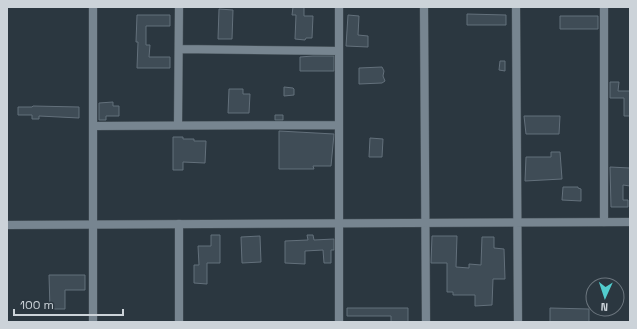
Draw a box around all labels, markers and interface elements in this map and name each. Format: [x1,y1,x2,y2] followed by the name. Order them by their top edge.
[585,277,625,317] north arrow
[14,291,123,317] scale bar
[20,297,54,313] text: 100 m
[600,300,609,314] text: N

